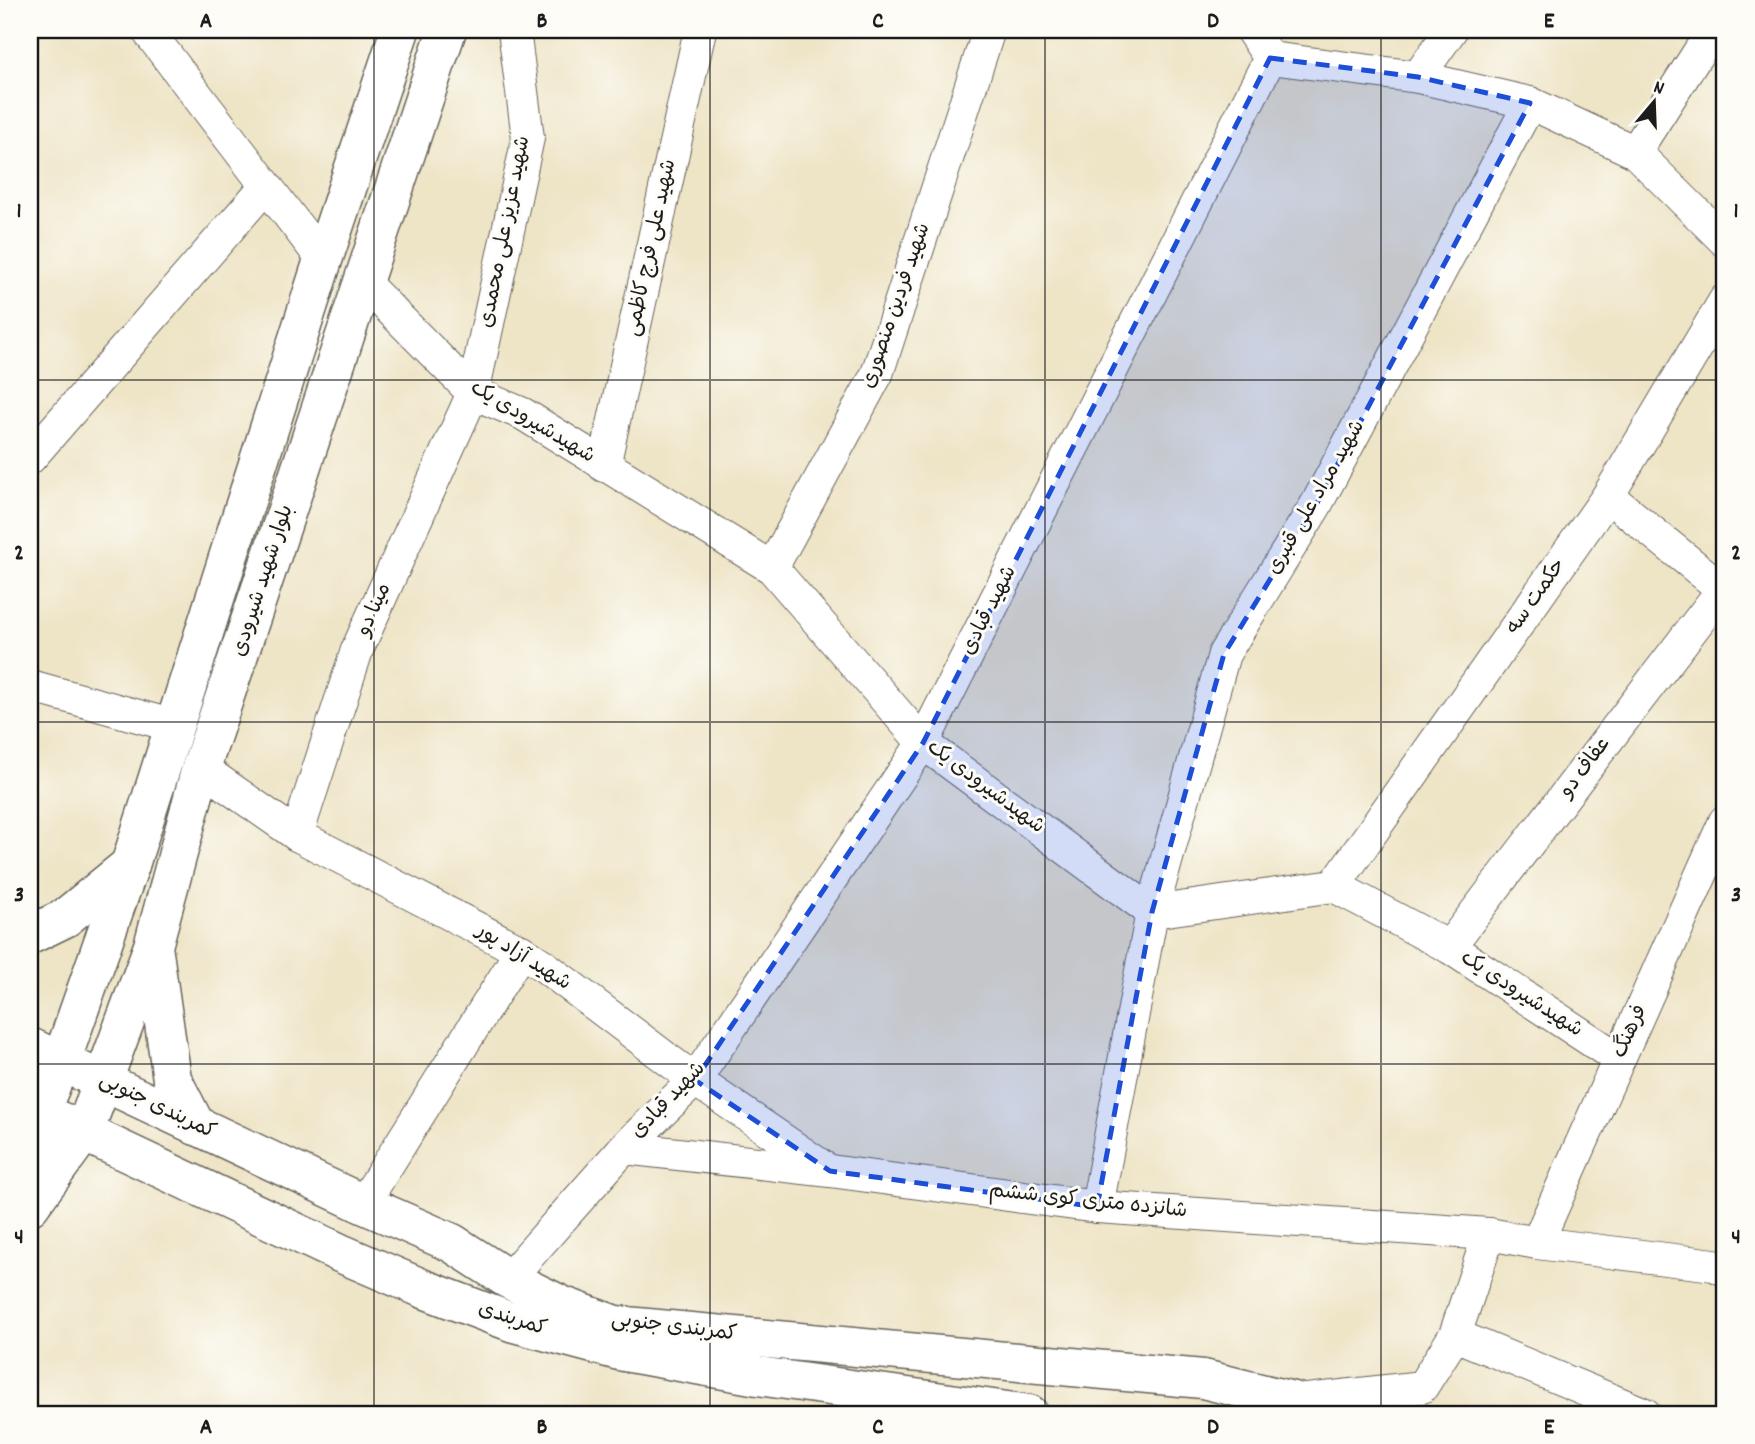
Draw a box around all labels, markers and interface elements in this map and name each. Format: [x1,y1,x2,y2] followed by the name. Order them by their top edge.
[200,6,212,39] text: A
[537,6,548,39] text: B
[872,6,884,39] text: C
[1207,6,1219,39] text: D
[1544,6,1555,39] text: E
[1618,66,1688,136] north arrow
[1650,75,1667,104] text: N
[473,133,539,331] street label: شهید عزیز علی محمدی
[619,157,685,339] street label: شهید علی فرج کاظمی
[16,196,22,229] text: 1
[1733,196,1739,229] text: 1
[855,219,939,393] street label: شهید فردین منصوری
[464,374,600,472] street label: شهیدشیرودی یک
[1260,415,1374,581] street label: شهید مراد علی قنبری
[225,501,303,661] street label: بلوار شهید شیرودی
[14,538,24,571] text: 2
[1731,538,1741,571] text: 2
[1500,553,1574,641] street label: حکمت سه
[955,561,1025,661] street label: شهید قبادی
[349,579,400,643] street label: مینا دو
[1552,731,1619,806] street label: عفاف دو
[920,734,1050,842] street label: شهیدشیرودی یک
[14,880,24,913] text: 3
[1731,880,1741,913] text: 3
[468,916,576,999] street label: شهید آزاد پور
[1454,944,1588,1046] street label: شهیدشیرودی یک
[1606,1000,1656,1064] street label: فرهنگ
[625,1056,713,1146] street label: شهید قبادی
[94,1066,220,1148] street label: کمربندی جنوبی
[987,1177,1189,1227] street label: شانزده متری کوی ششم
[14,1222,24,1255] text: 4
[1731,1222,1741,1255] text: 4
[474,1295,550,1345] street label: کمربندی
[609,1305,739,1351] street label: کمربندی جنوبی
[200,1412,212,1444] text: A
[537,1412,548,1444] text: B
[872,1412,884,1444] text: C
[1207,1412,1219,1444] text: D
[1544,1412,1555,1444] text: E

